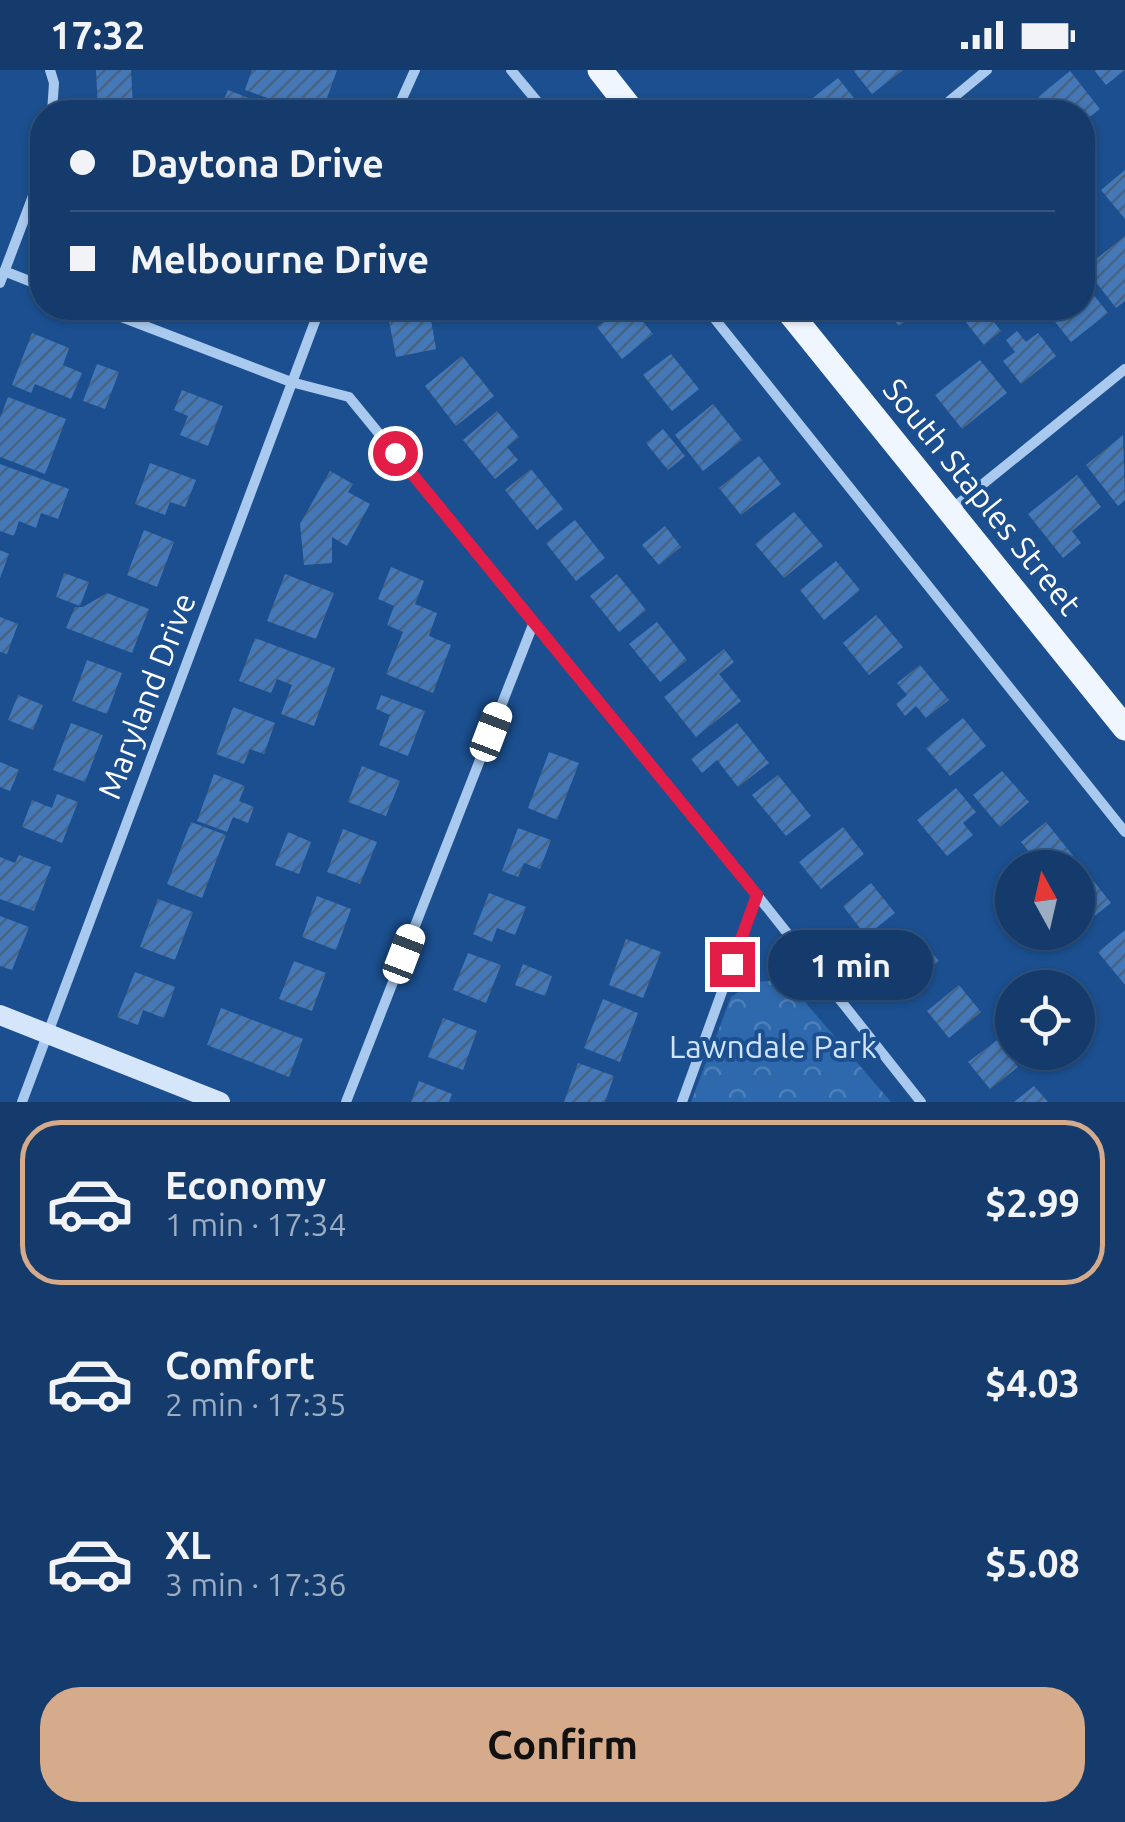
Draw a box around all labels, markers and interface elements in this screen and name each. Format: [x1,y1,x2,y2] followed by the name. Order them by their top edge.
[50,14,145,56] text: 17:32
[130,142,384,184] text: Daytona Drive
[130,238,429,280] text: Melbourne Drive
[877,371,1089,622] street label: South Staples Street
[373,431,418,476] route start
[90,588,202,804] street label: Maryland Drive
[466,699,516,765] car
[995,850,1095,950] north arrow
[995,850,1095,1070] map controls
[379,921,429,987] car
[767,929,932,999] callout: 1 min
[710,942,755,987] route end
[810,947,891,983] text: 1 min
[995,970,1095,1070] button: locate
[669,1028,877,1064] park label: Lawndale Park
[45,1158,135,1248] icon: car
[165,1164,326,1206] text: Economy
[985,1182,1080,1224] text: $2.99
[165,1206,347,1242] text: 1 min · 17:34
[45,1338,135,1428] icon: car
[165,1344,315,1386] text: Comfort
[985,1362,1080,1404] text: $4.03
[165,1386,347,1422] text: 2 min · 17:35
[45,1518,135,1608] icon: car
[165,1524,211,1566] text: XL
[985,1542,1080,1584] text: $5.08
[165,1566,347,1602] text: 3 min · 17:36
[40,1687,1085,1802] button: Confirm

